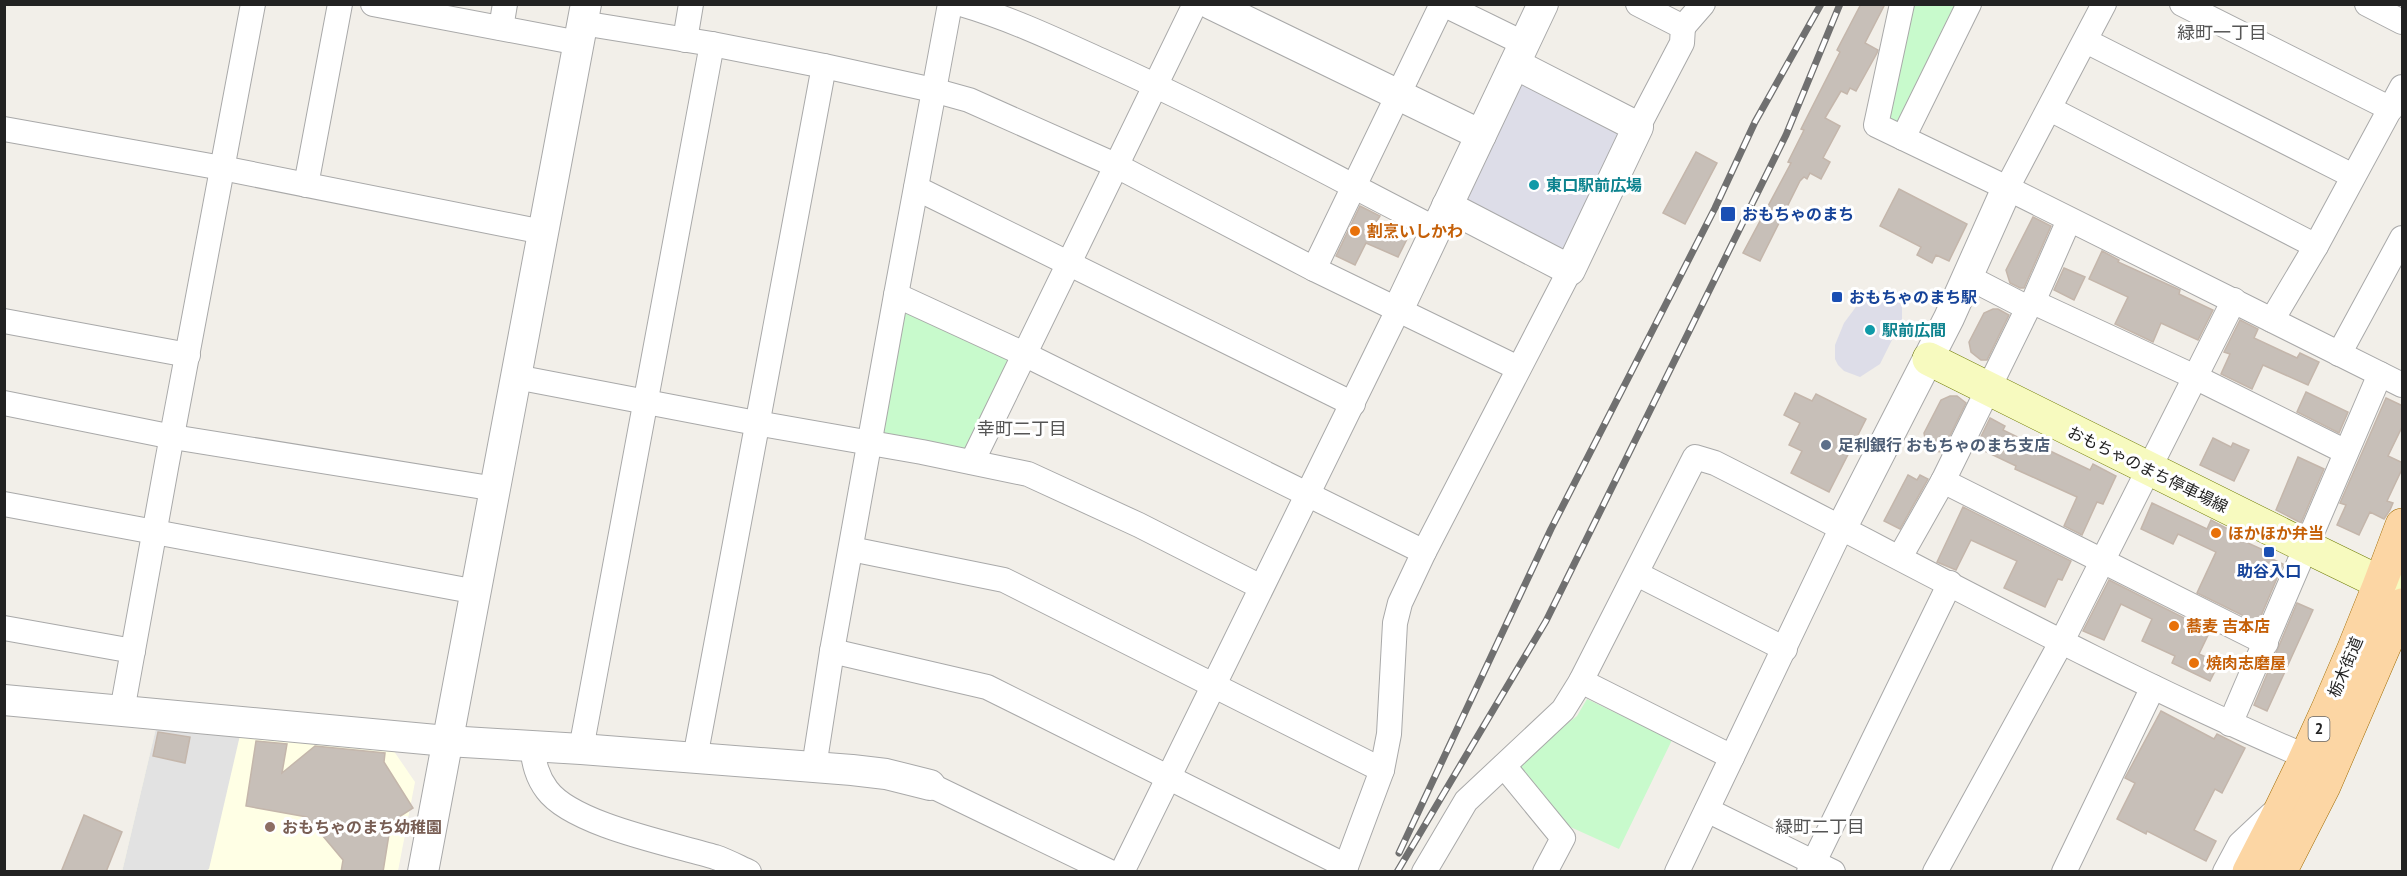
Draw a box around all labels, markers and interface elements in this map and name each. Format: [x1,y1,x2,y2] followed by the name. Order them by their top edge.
[2177,21,2267,44] district label: 緑町一丁目
[1546,175,1642,195] place label: 東口駅前広場
[1527,178,1541,192] marker: 東口駅前広場
[1742,204,1854,224] place label: おもちゃのまち
[1719,205,1737,223] marker: おもちゃのまち
[1367,221,1463,241] place label: 割烹いしかわ
[1348,224,1362,238] marker: 割烹いしかわ
[1849,287,1977,307] place label: おもちゃのまち駅
[1830,290,1844,304] marker: おもちゃのまち駅
[1882,320,1946,340] place label: 駅前広間
[1863,323,1877,337] marker: 駅前広間
[977,417,1067,440] district label: 幸町二丁目
[2065,421,2231,517] street label: おもちゃのまち停車場線
[1838,435,2050,455] place label: 足利銀行 おもちゃのまち支店
[1819,438,1833,452] marker: 足利銀行 おもちゃのまち支店
[2228,523,2324,543] place label: ほかほか弁当
[2209,526,2223,540] marker: ほかほか弁当
[2262,545,2276,559] marker: 助谷入口
[2237,561,2301,581] place label: 助谷入口
[2186,616,2270,636] place label: 蕎麦 吉本店
[2167,619,2181,633] marker: 蕎麦 吉本店
[2323,634,2367,700] street label: 栃木街道
[2206,653,2286,673] place label: 焼肉志磨屋
[2187,656,2201,670] marker: 焼肉志磨屋
[2308,717,2330,741] road number: 2
[1775,815,1865,838] district label: 緑町二丁目
[282,817,442,837] place label: おもちゃのまち幼稚園
[263,820,277,834] marker: おもちゃのまち幼稚園

